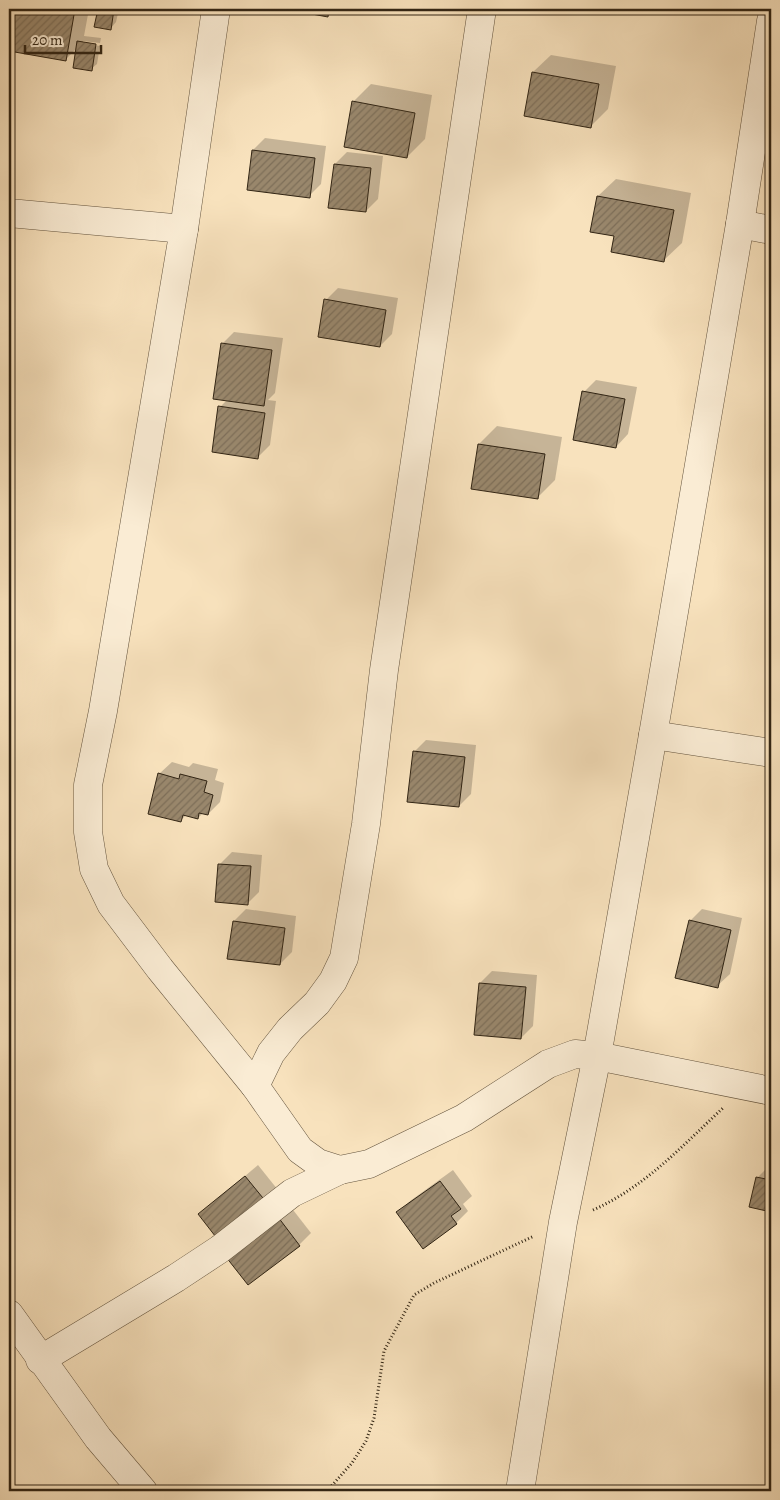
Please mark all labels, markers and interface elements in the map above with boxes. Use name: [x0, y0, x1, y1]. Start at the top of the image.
scale bar: [25, 22, 101, 54]
text: 20 m: [32, 30, 63, 50]

